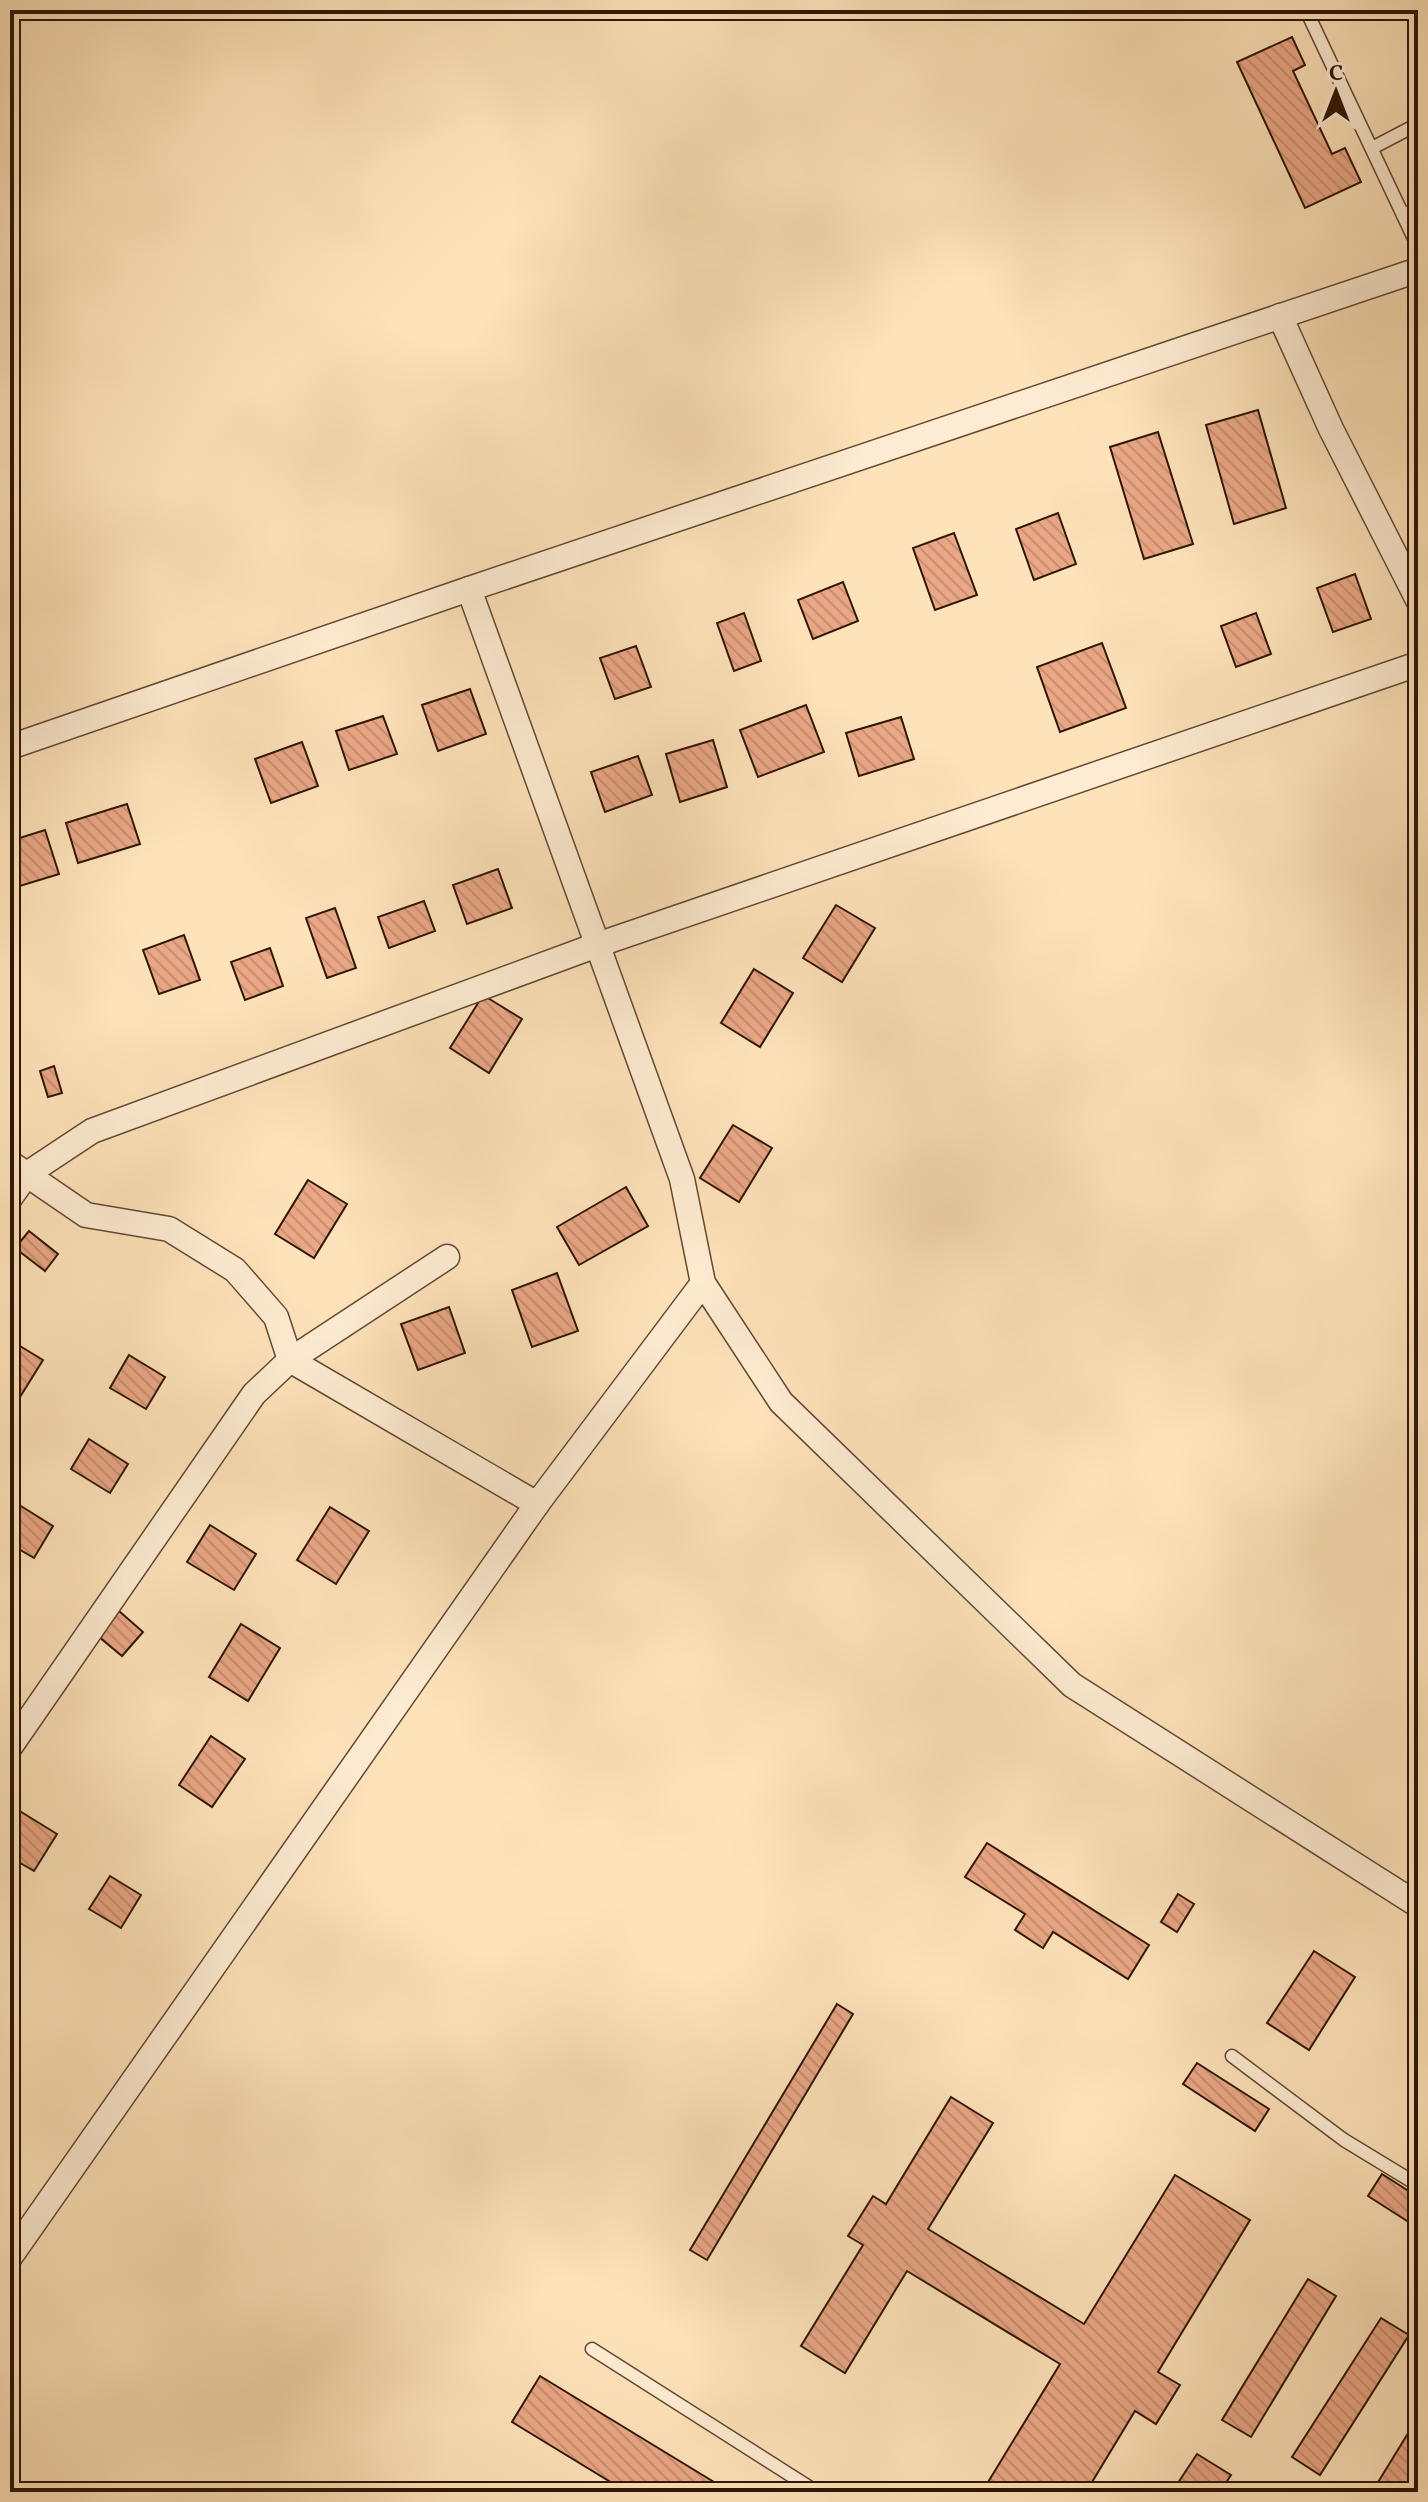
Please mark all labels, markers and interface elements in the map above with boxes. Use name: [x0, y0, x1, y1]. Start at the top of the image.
north arrow: [1296, 52, 1376, 132]
text: С: [1329, 59, 1343, 90]

